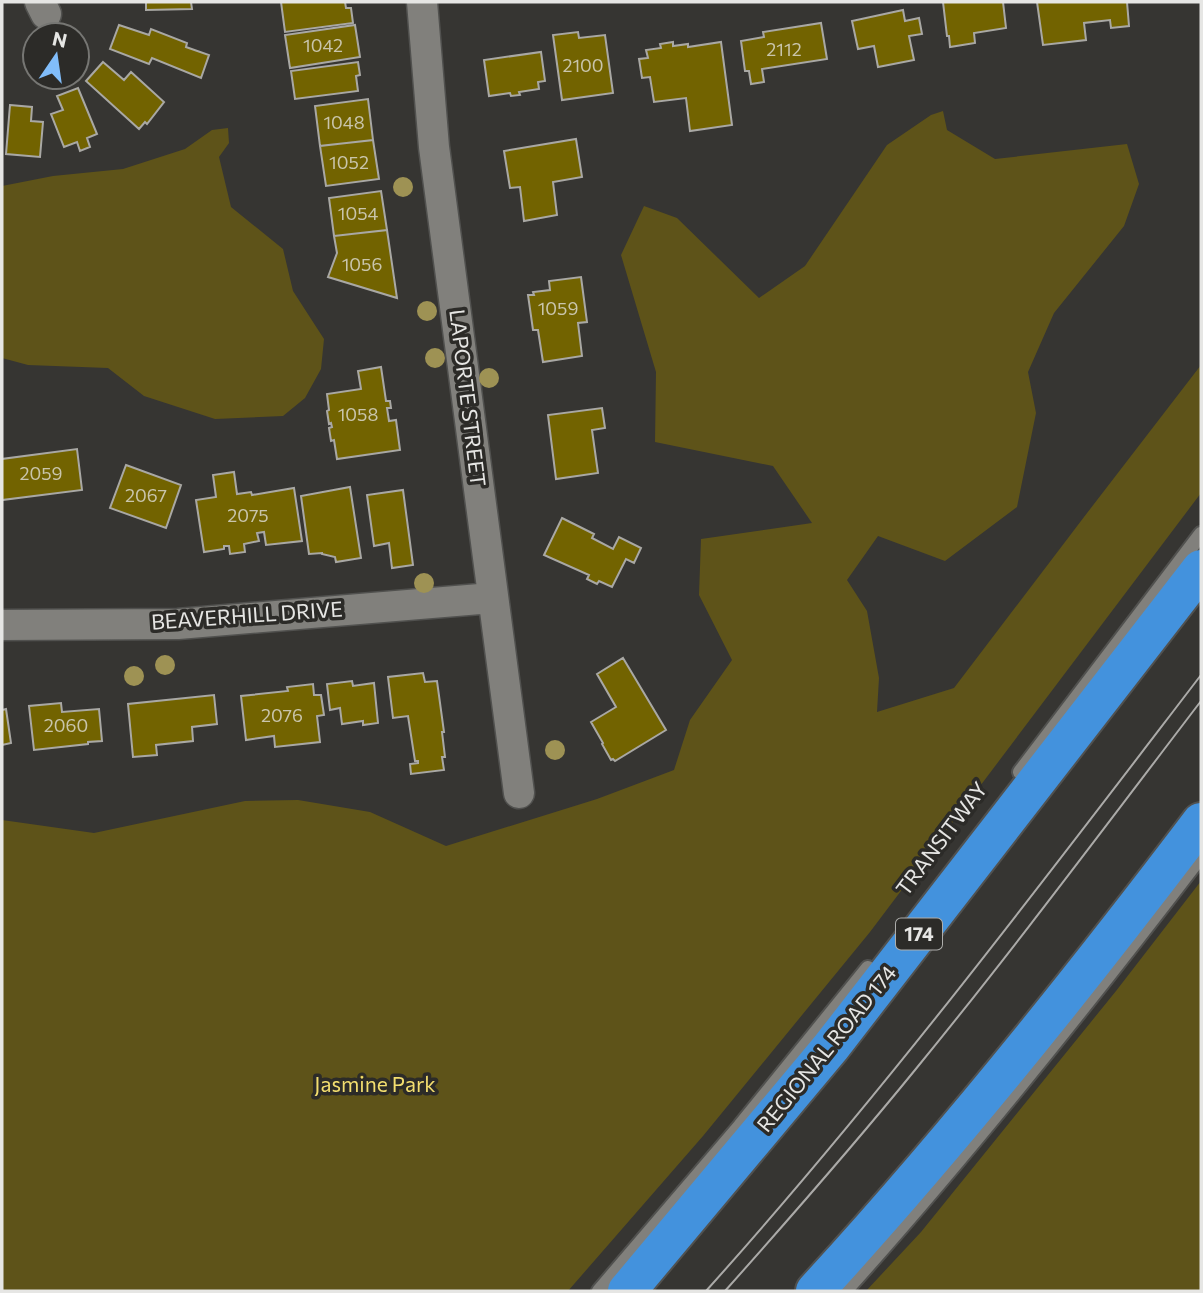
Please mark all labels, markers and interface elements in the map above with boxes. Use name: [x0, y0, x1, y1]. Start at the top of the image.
north arrow: [21, 21, 91, 91]
text: N: [50, 26, 69, 52]
house number: 1042: [303, 34, 343, 56]
house number: 2112: [766, 38, 802, 60]
house number: 2100: [562, 54, 604, 76]
house number: 1048: [323, 111, 365, 133]
house number: 1052: [329, 151, 369, 173]
house number: 1054: [338, 202, 378, 224]
house number: 1056: [342, 253, 382, 275]
house number: 1059: [538, 297, 578, 319]
street label: LAPORTE STREET: [445, 308, 492, 488]
house number: 1058: [338, 403, 378, 425]
house number: 2059: [20, 462, 62, 484]
house number: 2067: [125, 484, 167, 506]
house number: 2075: [227, 504, 269, 526]
street label: BEAVERHILL DRIVE: [150, 595, 343, 634]
house number: 2076: [261, 704, 303, 726]
house number: 2060: [44, 714, 88, 736]
street label: TRANSITWAY: [890, 776, 992, 900]
road number: 174: [896, 918, 942, 950]
street label: REGIONAL ROAD 174: [751, 959, 901, 1136]
park label: Jasmine Park: [314, 1071, 436, 1096]

